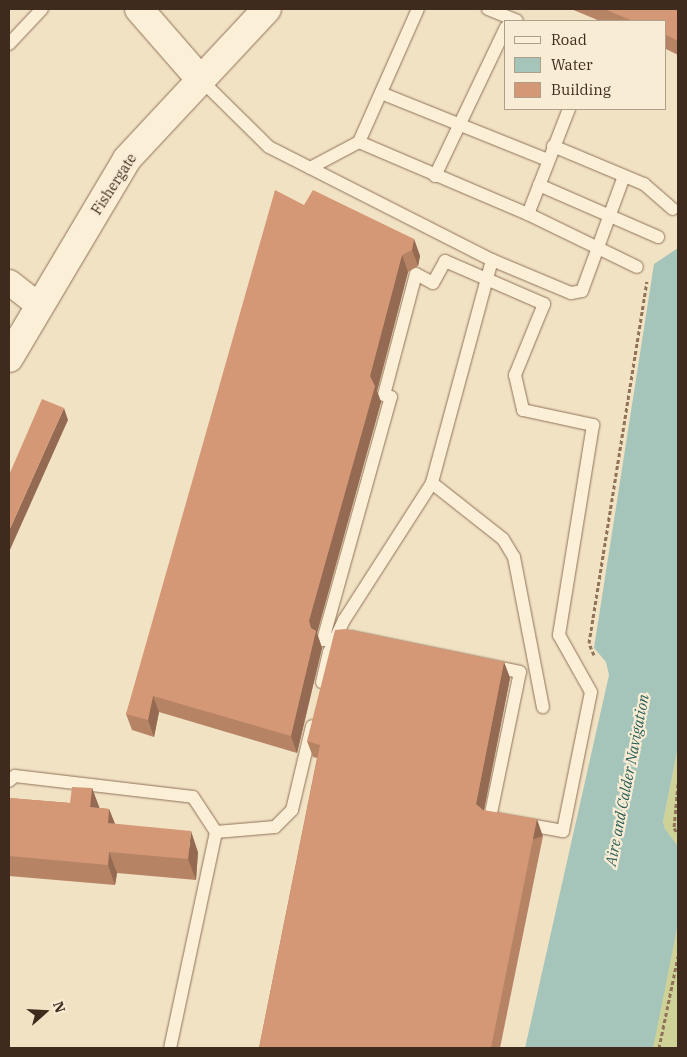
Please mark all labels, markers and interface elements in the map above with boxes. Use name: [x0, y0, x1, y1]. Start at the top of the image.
legend: [504, 20, 667, 110]
text: Road: [551, 30, 587, 49]
text: Water: [551, 55, 593, 74]
text: Building: [551, 80, 611, 99]
street label: Fishergate: [88, 150, 140, 218]
water label: Aire and Calder Navigation: [602, 693, 652, 867]
north arrow: [20, 987, 70, 1037]
text: N: [49, 999, 69, 1015]

